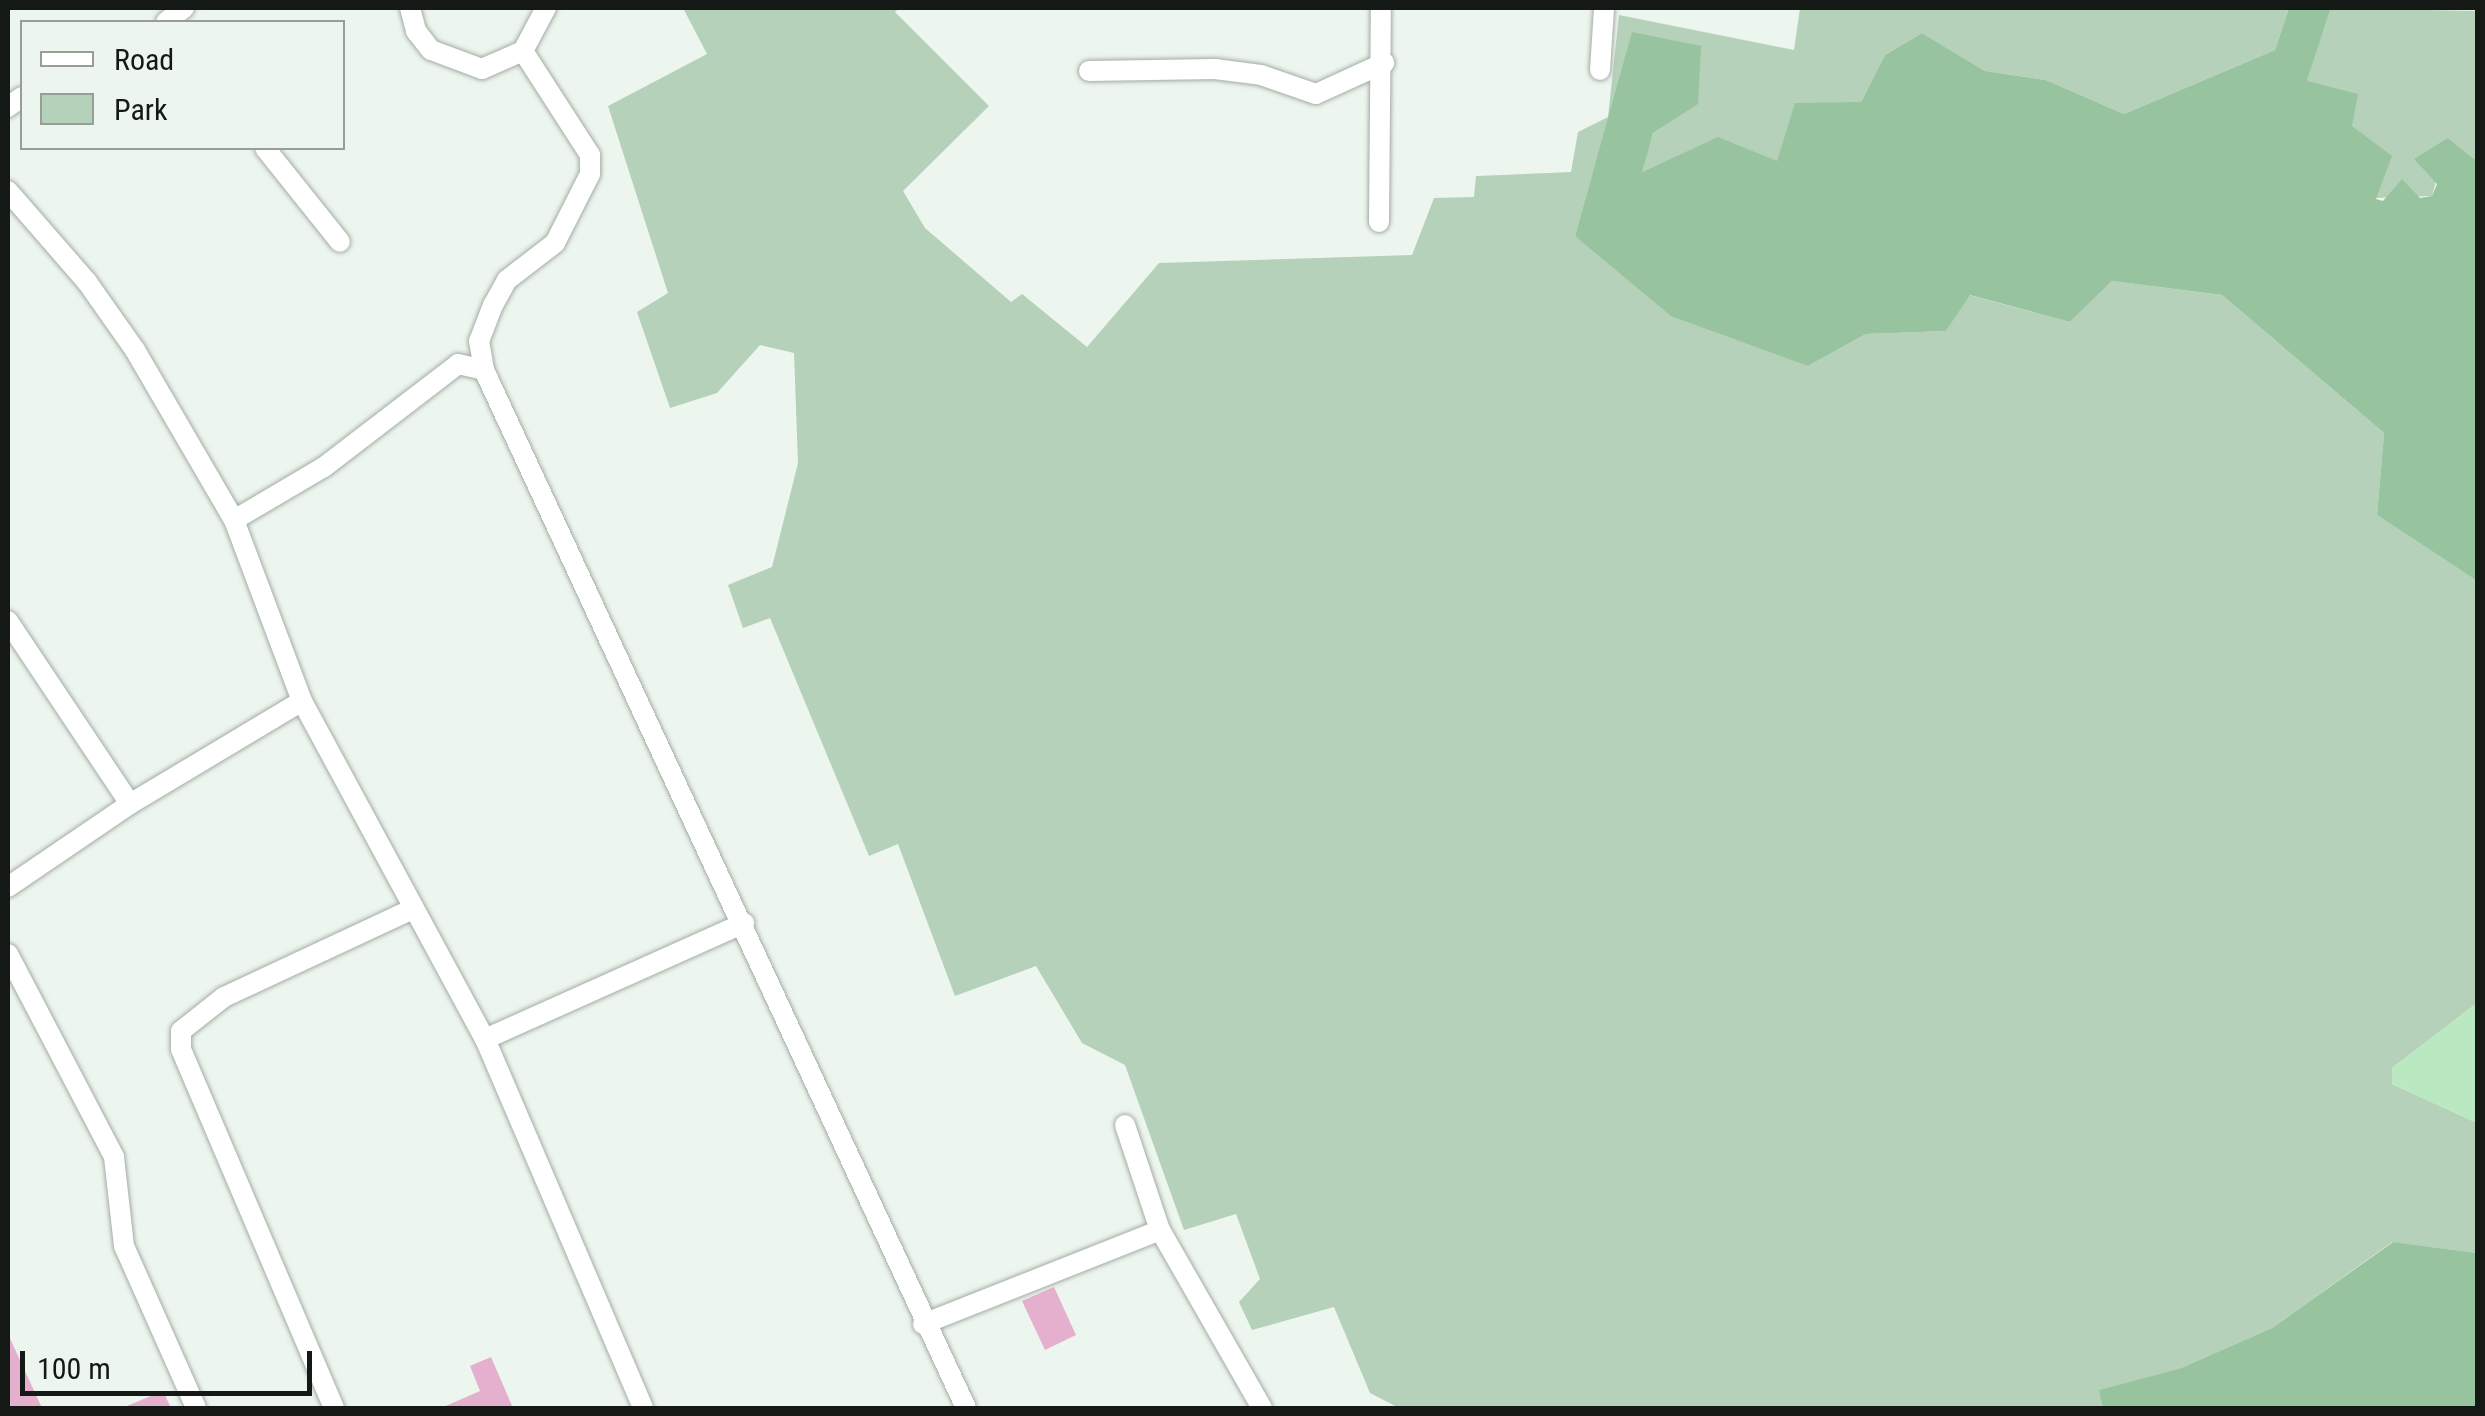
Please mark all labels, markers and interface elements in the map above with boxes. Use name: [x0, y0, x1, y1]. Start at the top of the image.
legend: [20, 20, 345, 150]
text: Road: [114, 42, 174, 77]
text: Park: [114, 92, 168, 127]
scale bar: [25, 1331, 318, 1393]
text: 100 m: [37, 1351, 111, 1386]

